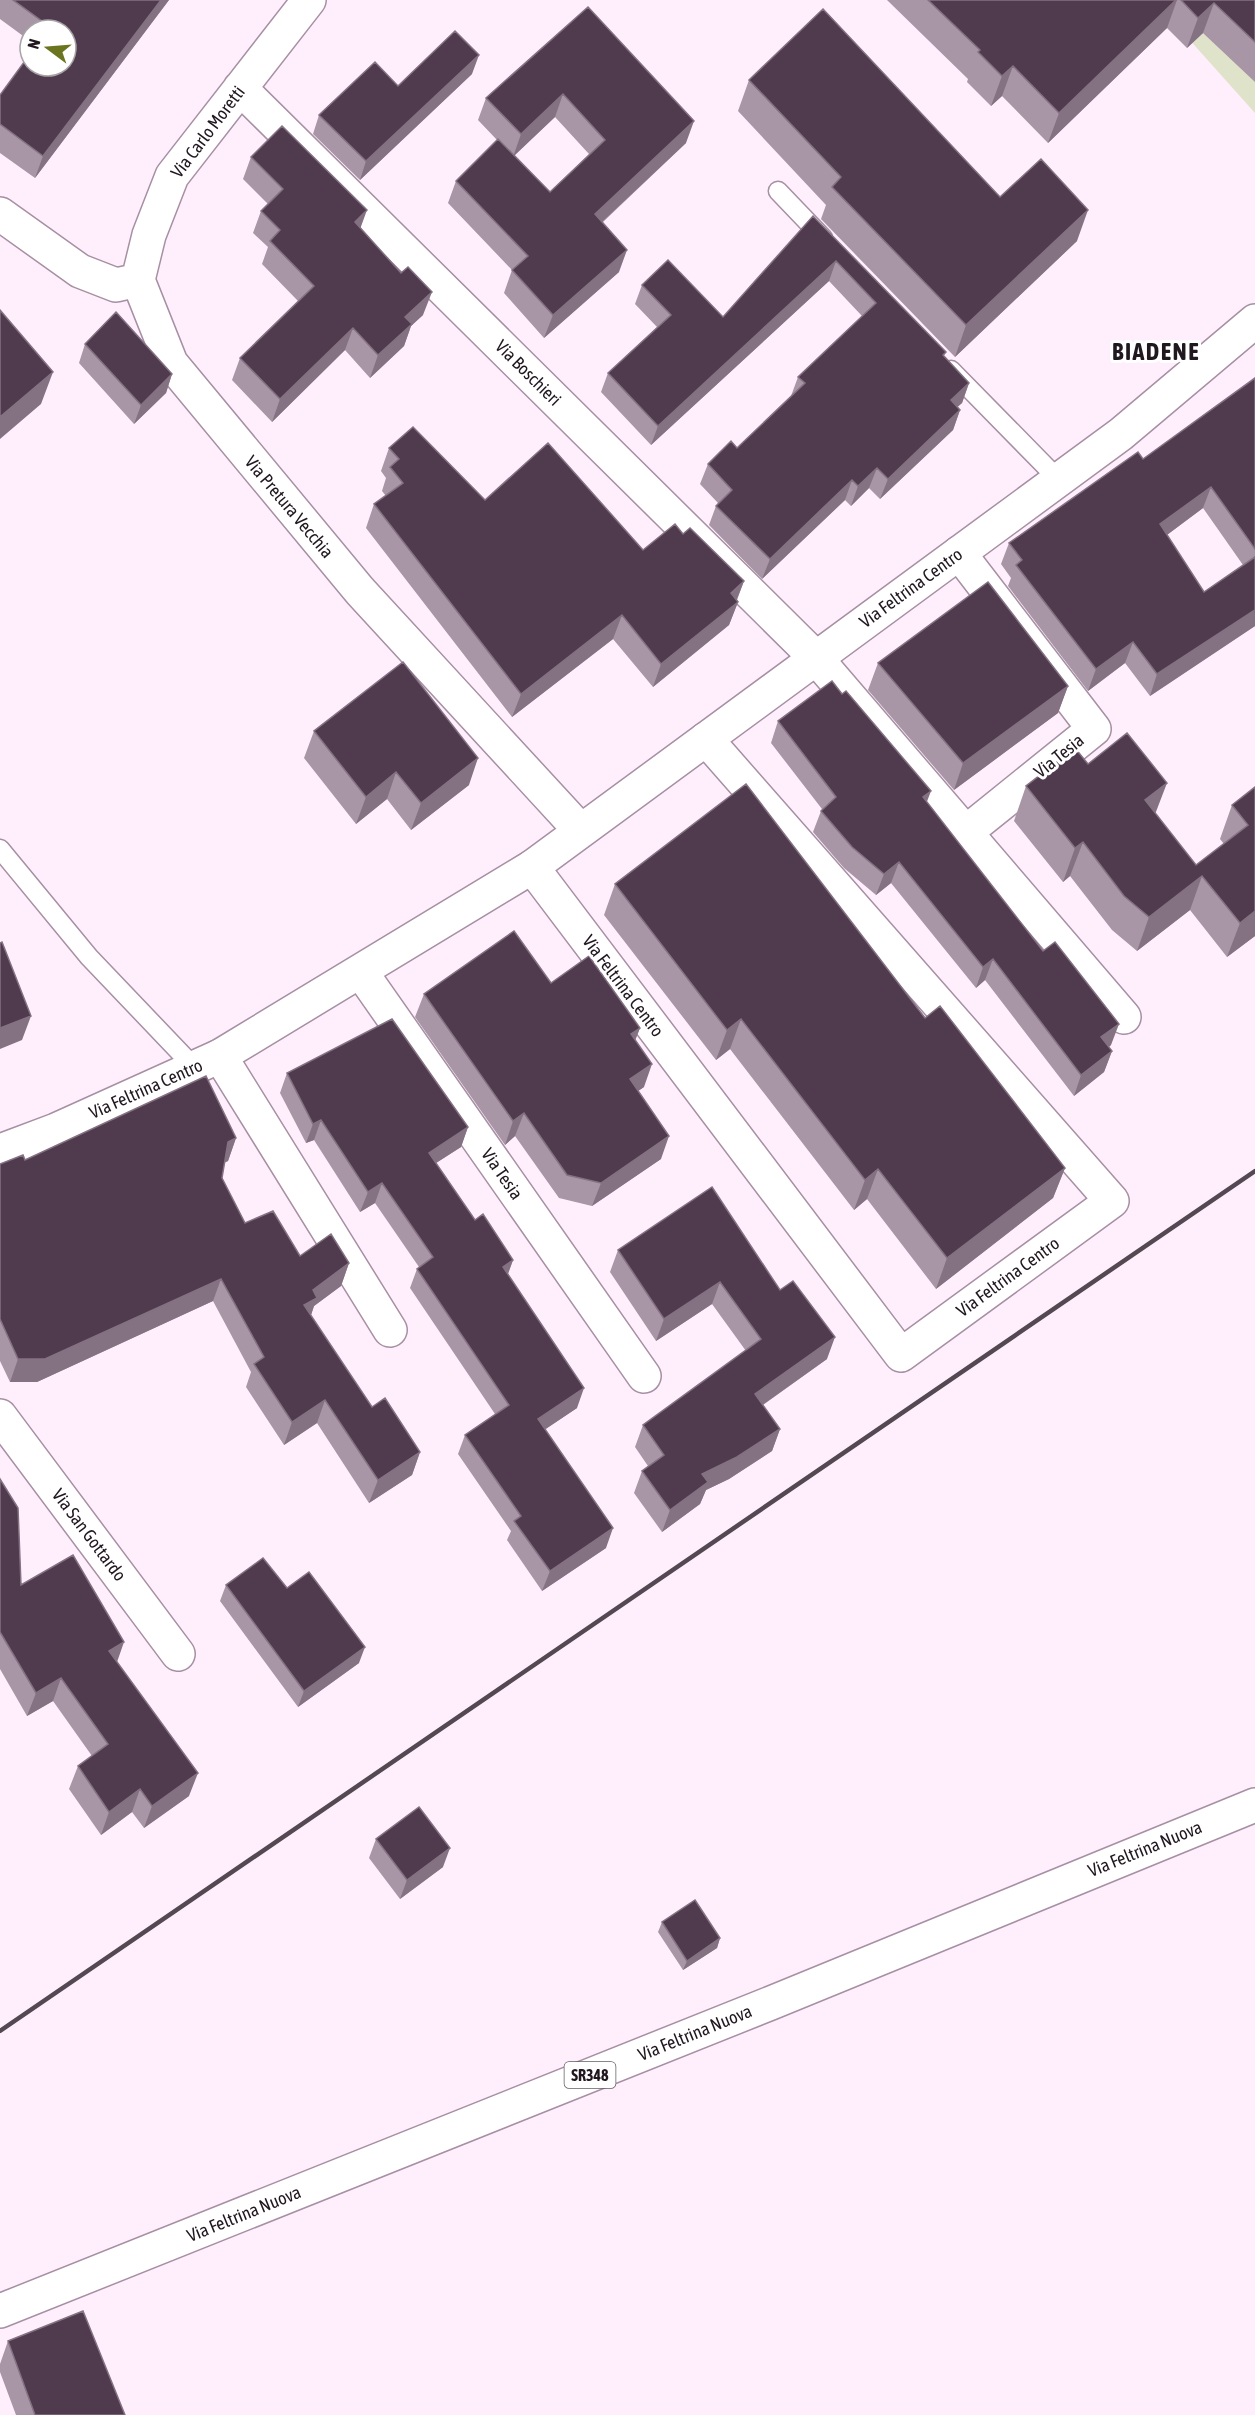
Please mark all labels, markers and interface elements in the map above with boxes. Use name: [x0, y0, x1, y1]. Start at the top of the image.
north arrow: [18, 18, 78, 78]
text: N: [24, 37, 44, 51]
street label: Via Carlo Moretti: [166, 82, 249, 182]
street label: Via Boschieri: [491, 335, 566, 410]
district label: BIADENE: [1112, 338, 1200, 365]
street label: Via Pretura Vecchia: [241, 451, 338, 562]
street label: Via Feltrina Centro: [855, 543, 966, 632]
street label: Via Tesia: [1030, 729, 1088, 782]
street label: Via Feltrina Centro: [578, 931, 668, 1041]
street label: Via Feltrina Centro: [86, 1054, 206, 1123]
street label: Via Tesia: [477, 1144, 528, 1203]
street label: Via Feltrina Centro: [952, 1232, 1063, 1321]
street label: Via San Gottardo: [48, 1484, 131, 1585]
street label: Via Feltrina Nuova: [1085, 1816, 1205, 1881]
street label: Via Feltrina Nuova: [635, 2000, 755, 2065]
road number: SR348: [564, 2062, 616, 2088]
street label: Via Feltrina Nuova: [184, 2181, 304, 2246]

